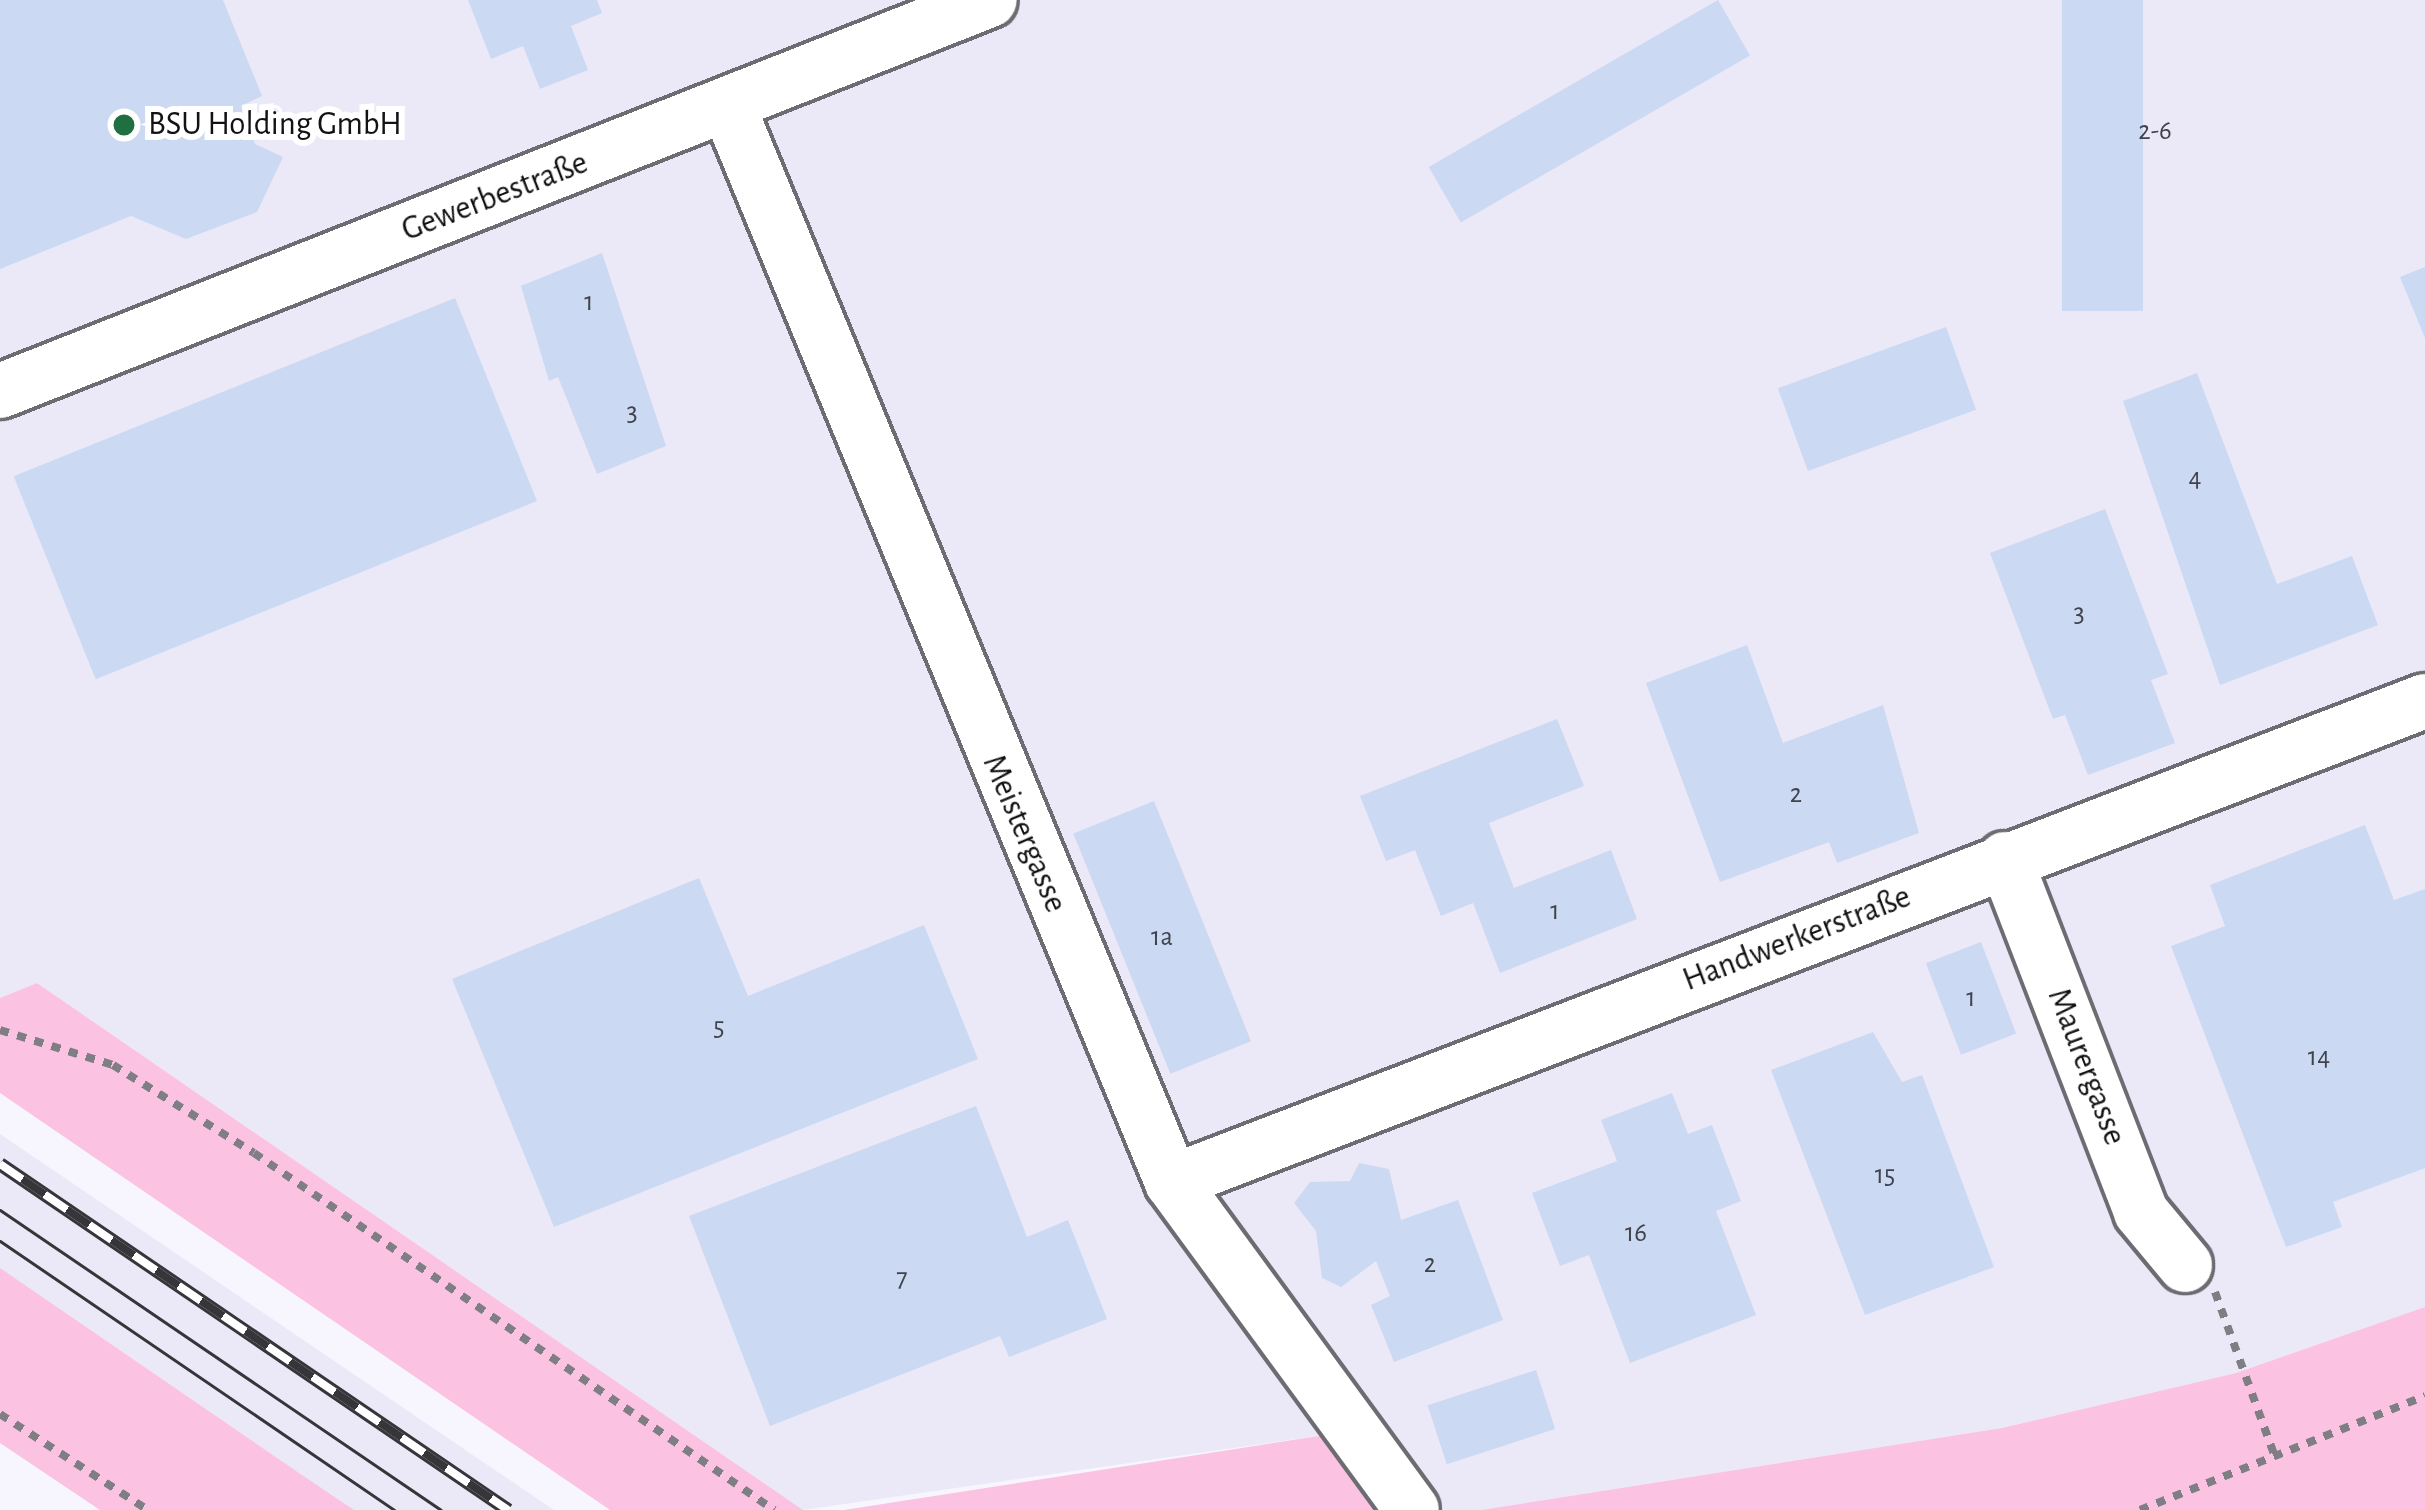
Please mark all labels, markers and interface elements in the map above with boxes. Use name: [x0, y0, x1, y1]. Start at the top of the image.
place label: BSU Holding GmbH: [148, 105, 402, 145]
marker: BSU Holding GmbH: [111, 112, 137, 138]
house number: 2-6: [2138, 115, 2172, 147]
street label: Gewerbestraße: [396, 143, 594, 251]
house number: 1: [584, 286, 594, 318]
house number: 3: [626, 396, 638, 428]
house number: 4: [2189, 462, 2201, 494]
house number: 3: [2073, 597, 2085, 629]
street label: Meistergasse: [973, 749, 1075, 919]
house number: 2: [1790, 778, 1802, 810]
street label: Handwerkerstraße: [1678, 877, 1916, 1001]
house number: 1: [1550, 895, 1560, 927]
house number: 1a: [1151, 921, 1173, 953]
house number: 1: [1966, 982, 1976, 1014]
street label: Maurergasse: [2038, 983, 2134, 1151]
house number: 5: [713, 1011, 725, 1043]
house number: 14: [2308, 1041, 2330, 1073]
house number: 15: [1875, 1159, 1895, 1191]
house number: 16: [1625, 1217, 1647, 1249]
house number: 2: [1424, 1248, 1436, 1280]
house number: 7: [896, 1262, 908, 1294]

